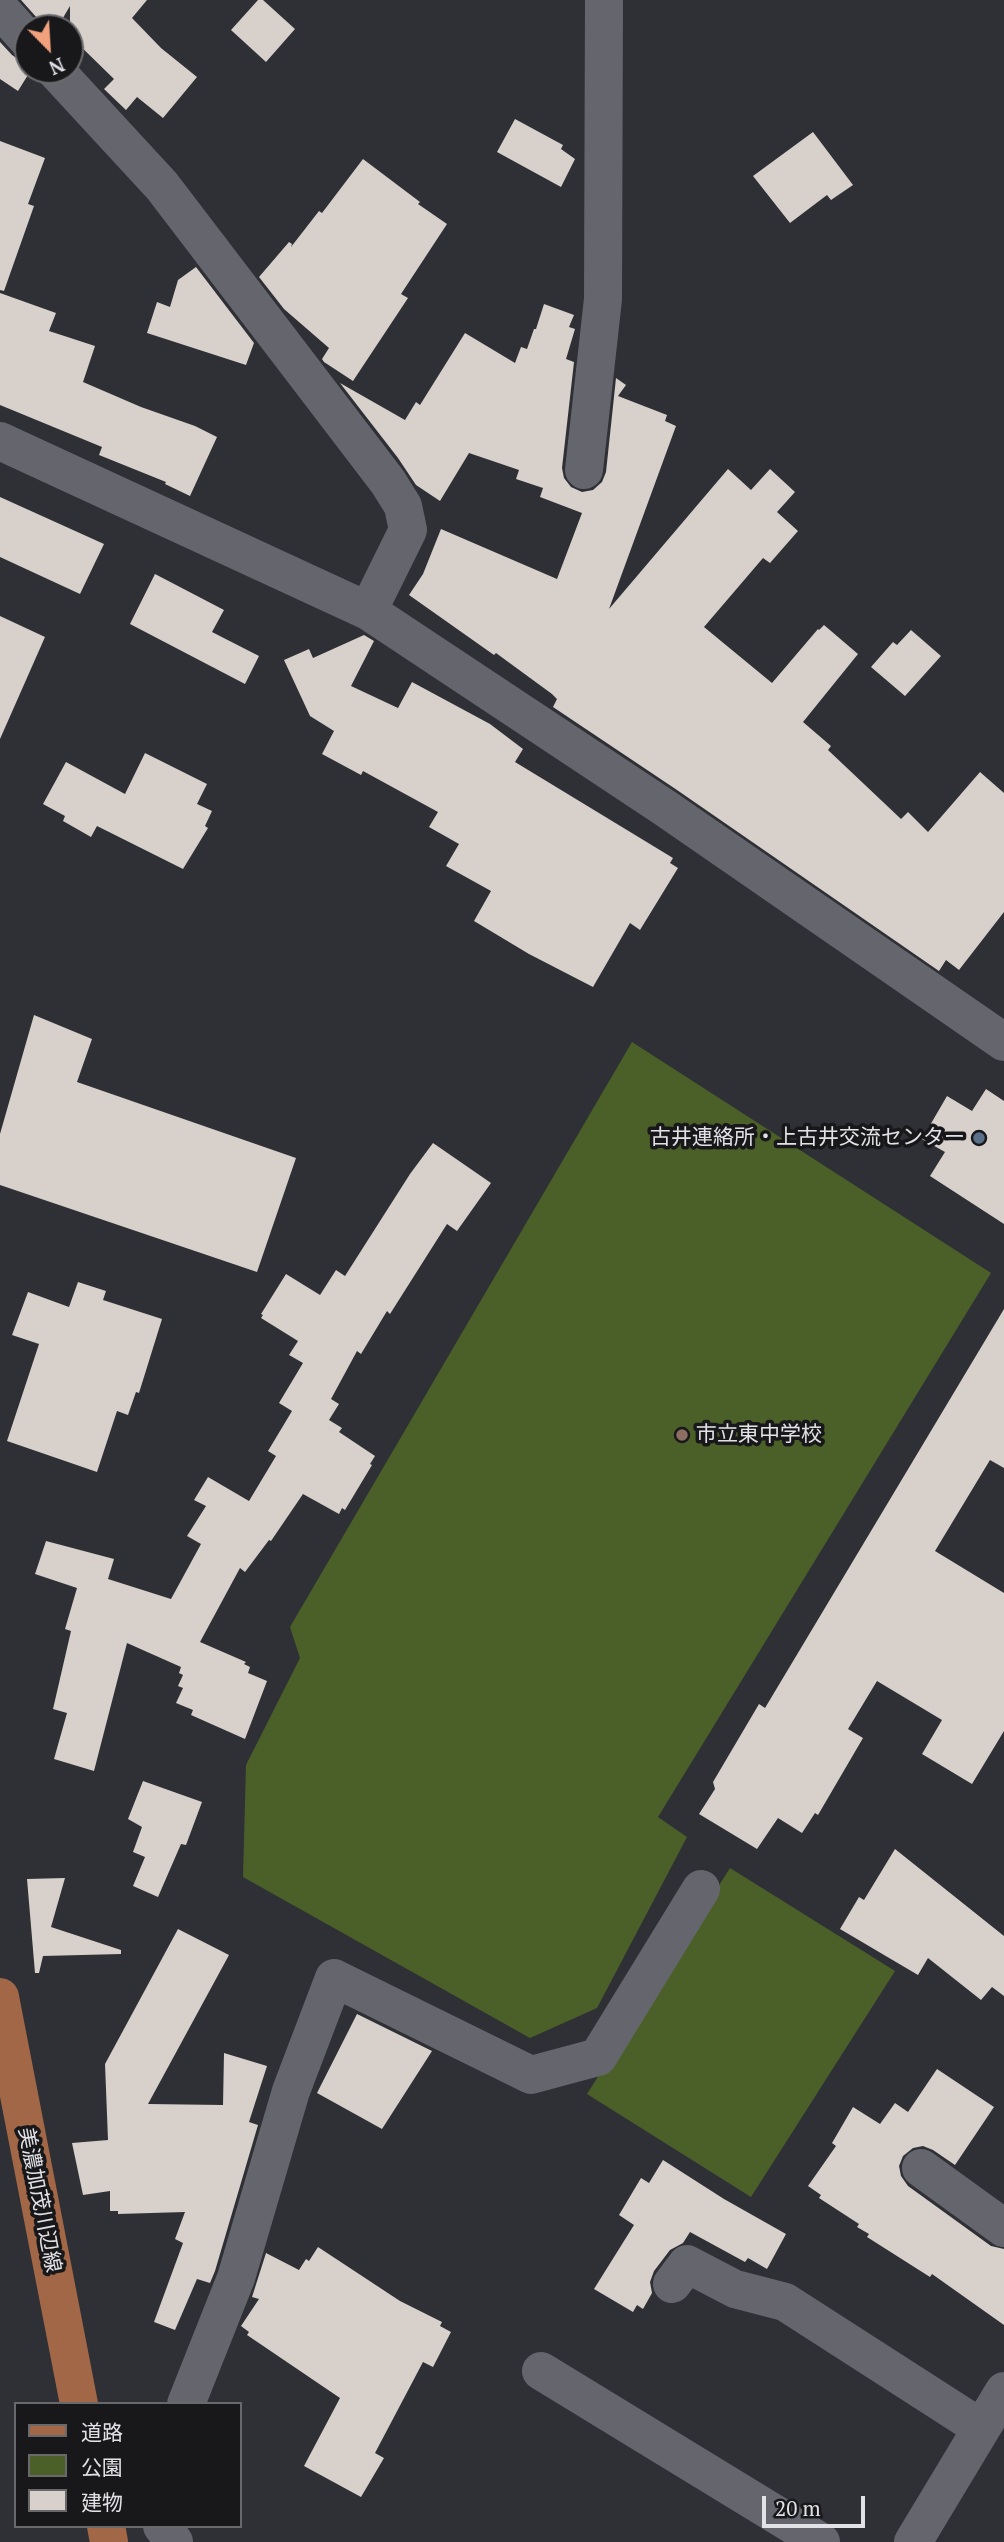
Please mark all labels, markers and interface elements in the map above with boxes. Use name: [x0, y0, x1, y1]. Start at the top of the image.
north arrow: [14, 14, 84, 84]
text: N: [45, 52, 69, 81]
place label: 古井連絡所・上古井交流センター: [650, 1125, 965, 1151]
marker: 古井連絡所・上古井交流センター: [971, 1130, 987, 1146]
place label: 市立東中学校: [696, 1422, 822, 1448]
marker: 市立東中学校: [674, 1427, 690, 1443]
street label: 美濃加茂川辺線: [13, 2125, 65, 2275]
legend: [14, 2402, 242, 2528]
text: 道路: [81, 2418, 123, 2446]
text: 公園: [81, 2453, 123, 2481]
scale bar: [766, 2482, 869, 2526]
text: 建物: [81, 2488, 123, 2516]
text: 20 m: [775, 2494, 821, 2522]

